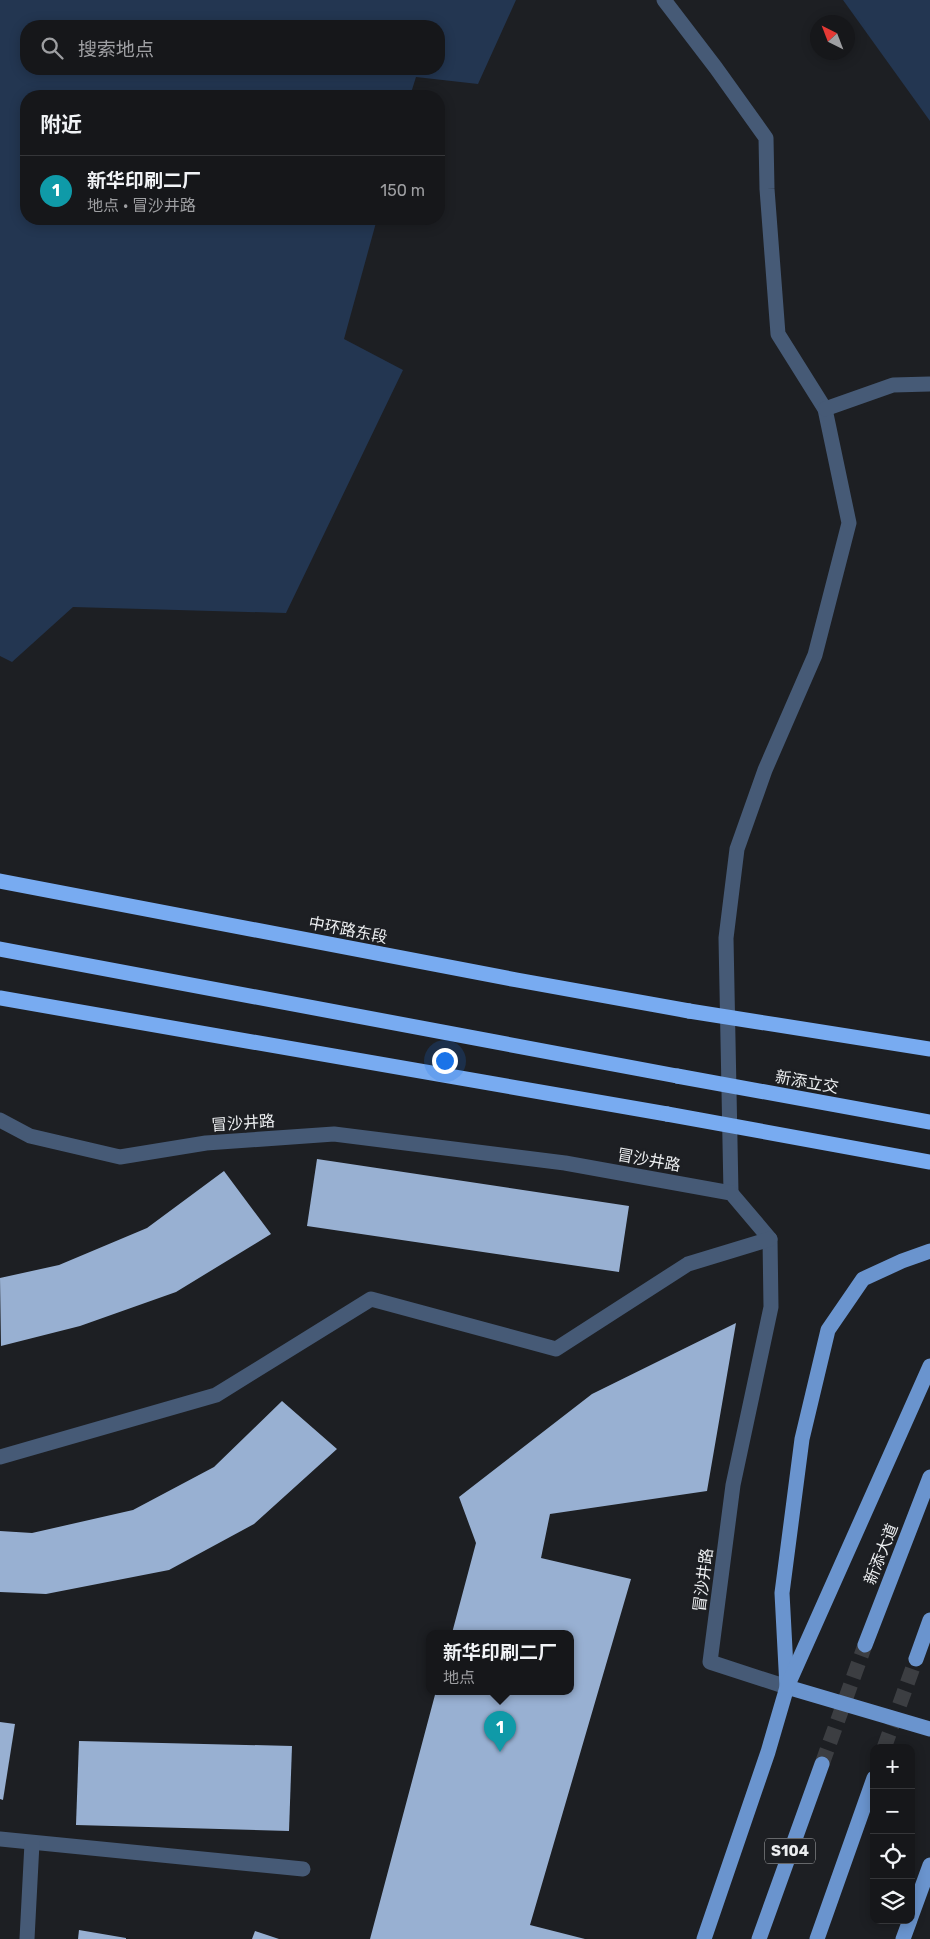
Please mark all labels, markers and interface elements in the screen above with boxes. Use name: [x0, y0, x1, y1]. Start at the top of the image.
north arrow: [810, 15, 855, 60]
search box: [20, 20, 445, 75]
icon: search: [38, 34, 66, 62]
text: 搜索地点: [78, 38, 154, 61]
text: 附近: [40, 112, 82, 137]
text: 新华印刷二厂: [87, 169, 201, 192]
text: 1: [52, 181, 60, 200]
text: 150 m: [380, 181, 425, 200]
text: 地点 · 冒沙井路: [87, 196, 196, 215]
street label: 中环路东段: [307, 913, 389, 947]
your location: [432, 1048, 458, 1074]
street label: 新添立交: [774, 1067, 840, 1097]
street label: 冒沙井路: [210, 1111, 276, 1135]
street label: 冒沙井路: [616, 1145, 682, 1175]
street label: 新添大道: [860, 1521, 902, 1587]
street label: 冒沙井路: [690, 1547, 716, 1613]
popup: [426, 1630, 574, 1695]
text: 新华印刷二厂: [443, 1641, 557, 1664]
text: 地点: [443, 1668, 475, 1687]
pin: 1: [484, 1711, 516, 1752]
map controls: [870, 1744, 915, 1924]
button: +: [870, 1744, 915, 1789]
button: −: [870, 1789, 915, 1834]
button: locate: [870, 1834, 915, 1879]
road number: S104: [765, 1838, 815, 1864]
button: layers: [870, 1879, 915, 1924]

